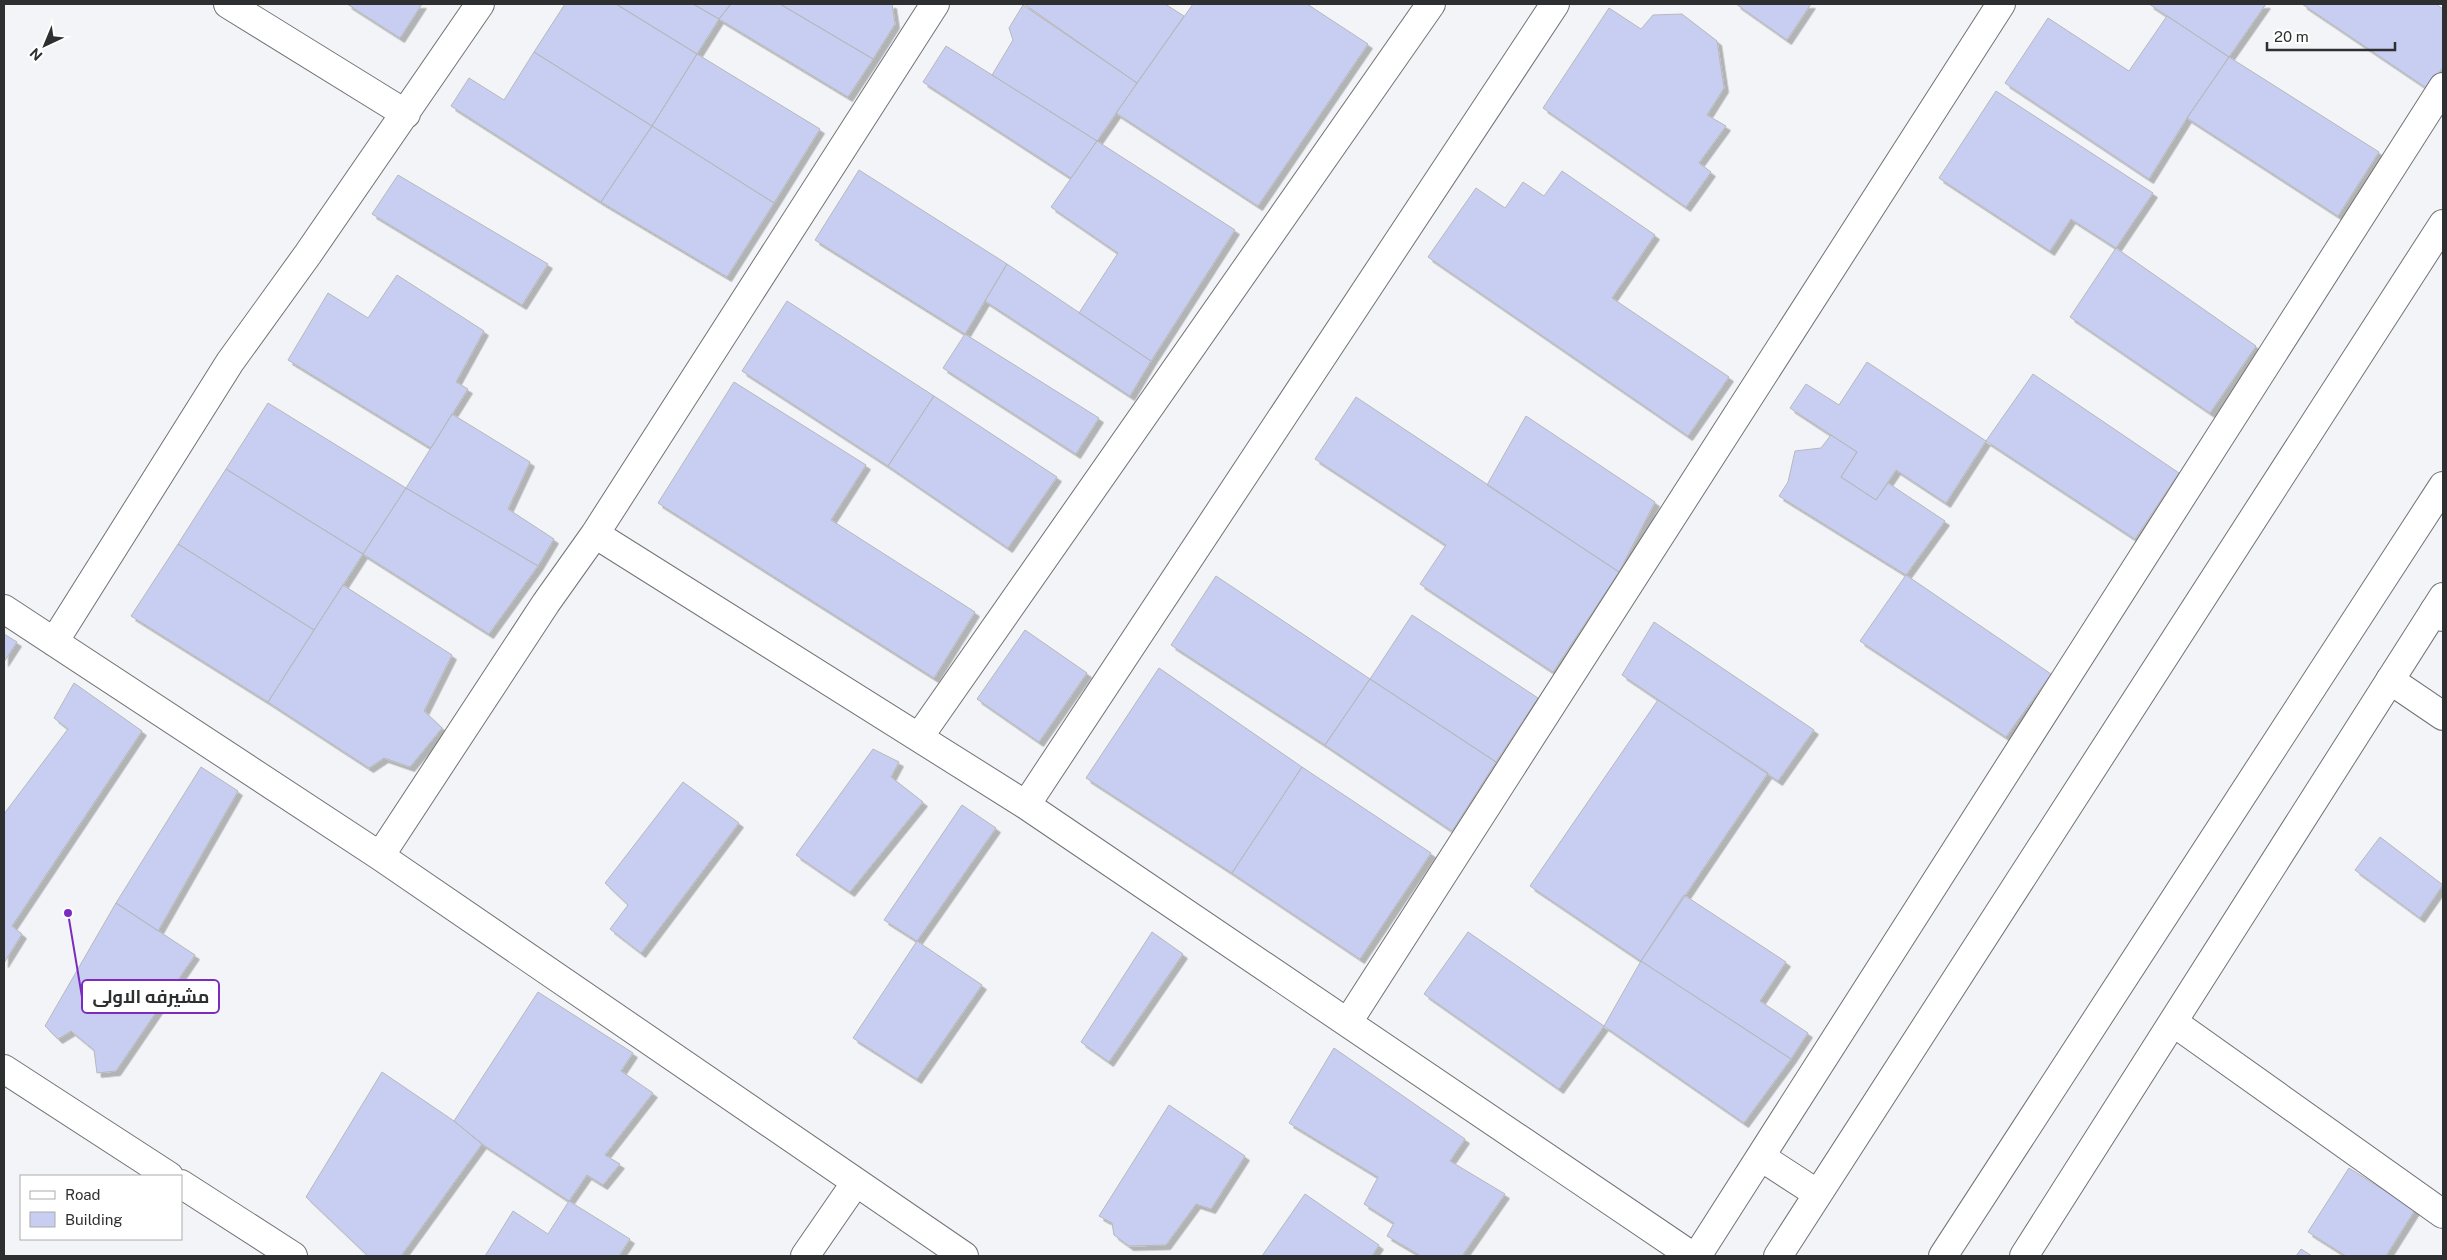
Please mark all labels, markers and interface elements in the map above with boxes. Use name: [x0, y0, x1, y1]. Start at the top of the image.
north arrow: [20, 20, 70, 70]
scale bar: [2267, 20, 2394, 52]
text: 20 m: [2274, 28, 2309, 45]
text: N: [26, 45, 45, 64]
callout: مشيرفه الاولى: [82, 980, 219, 1013]
text: مشيرفه الاولى: [92, 986, 210, 1008]
legend: [20, 1175, 182, 1240]
text: Road: [65, 1186, 101, 1203]
text: Building: [65, 1211, 123, 1228]

